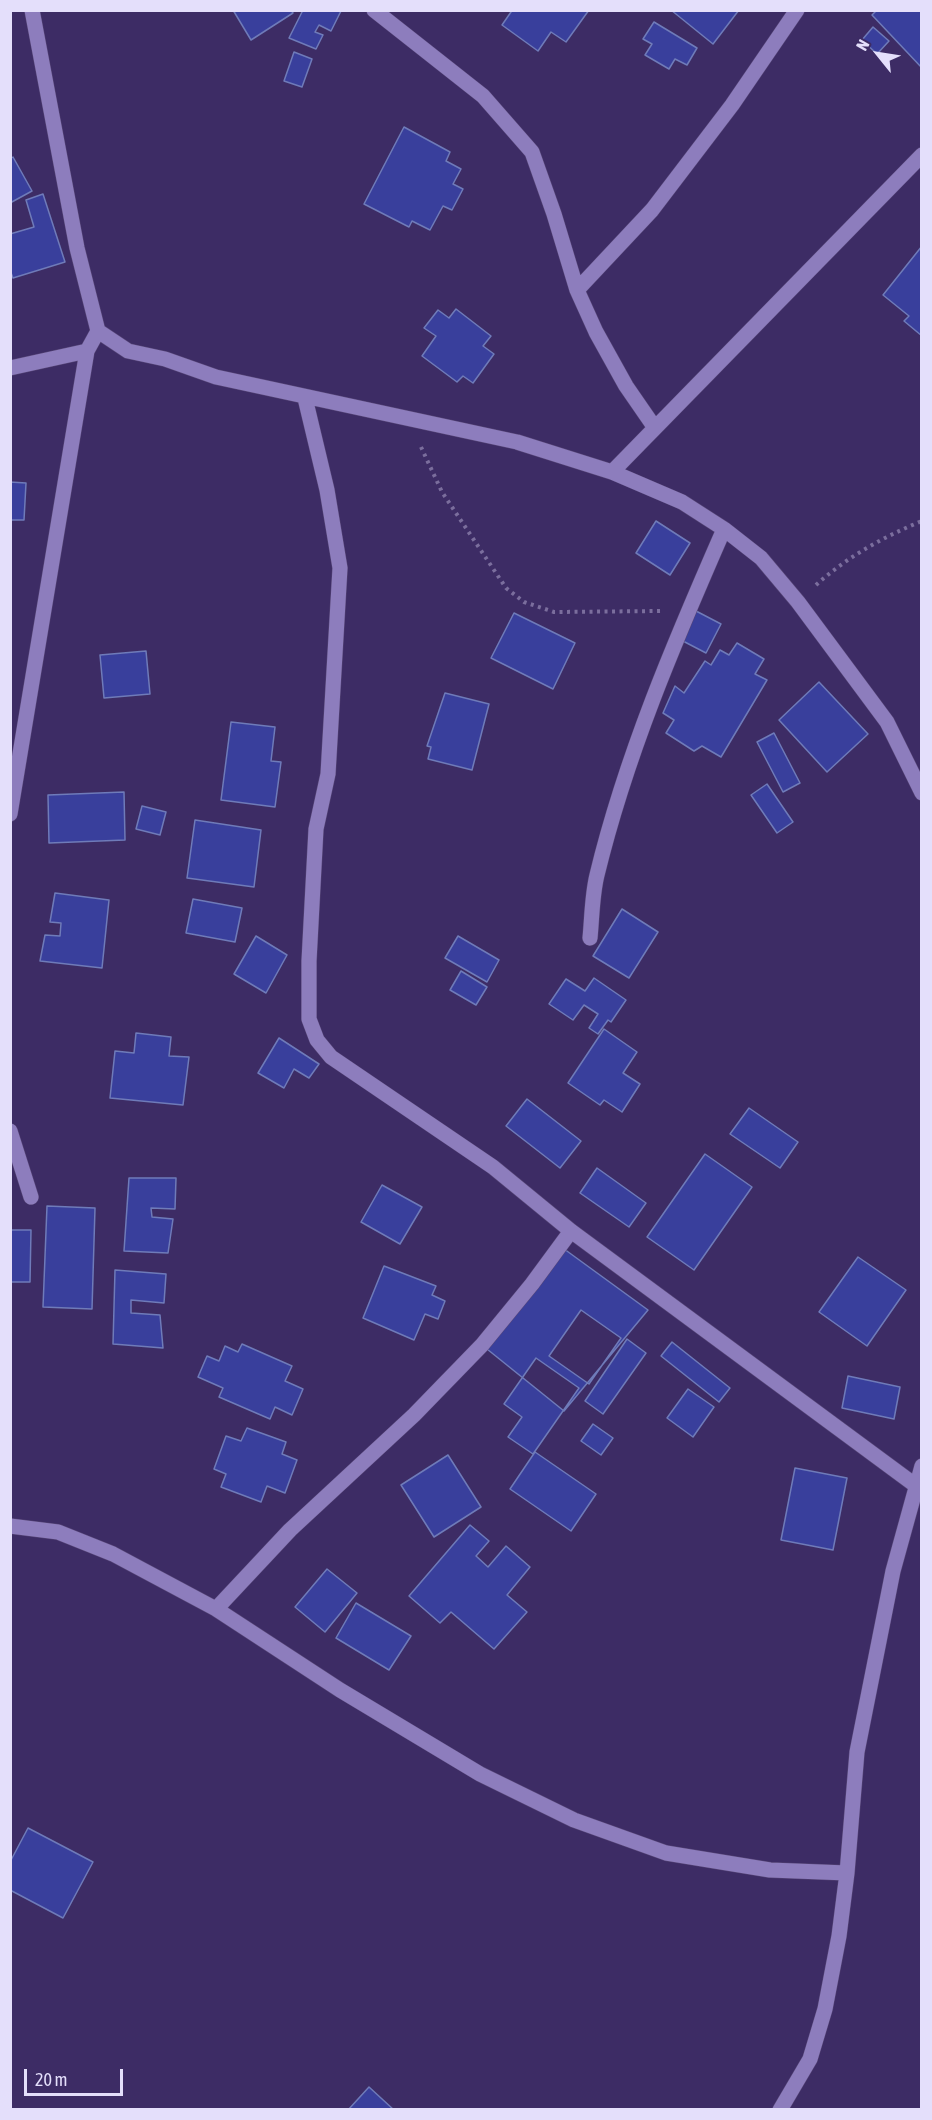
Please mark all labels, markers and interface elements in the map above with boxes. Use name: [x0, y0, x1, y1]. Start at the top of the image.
north arrow: [848, 24, 908, 84]
text: N: [852, 36, 873, 54]
scale bar: [27, 2057, 126, 2095]
text: 20 m: [35, 2069, 67, 2090]

